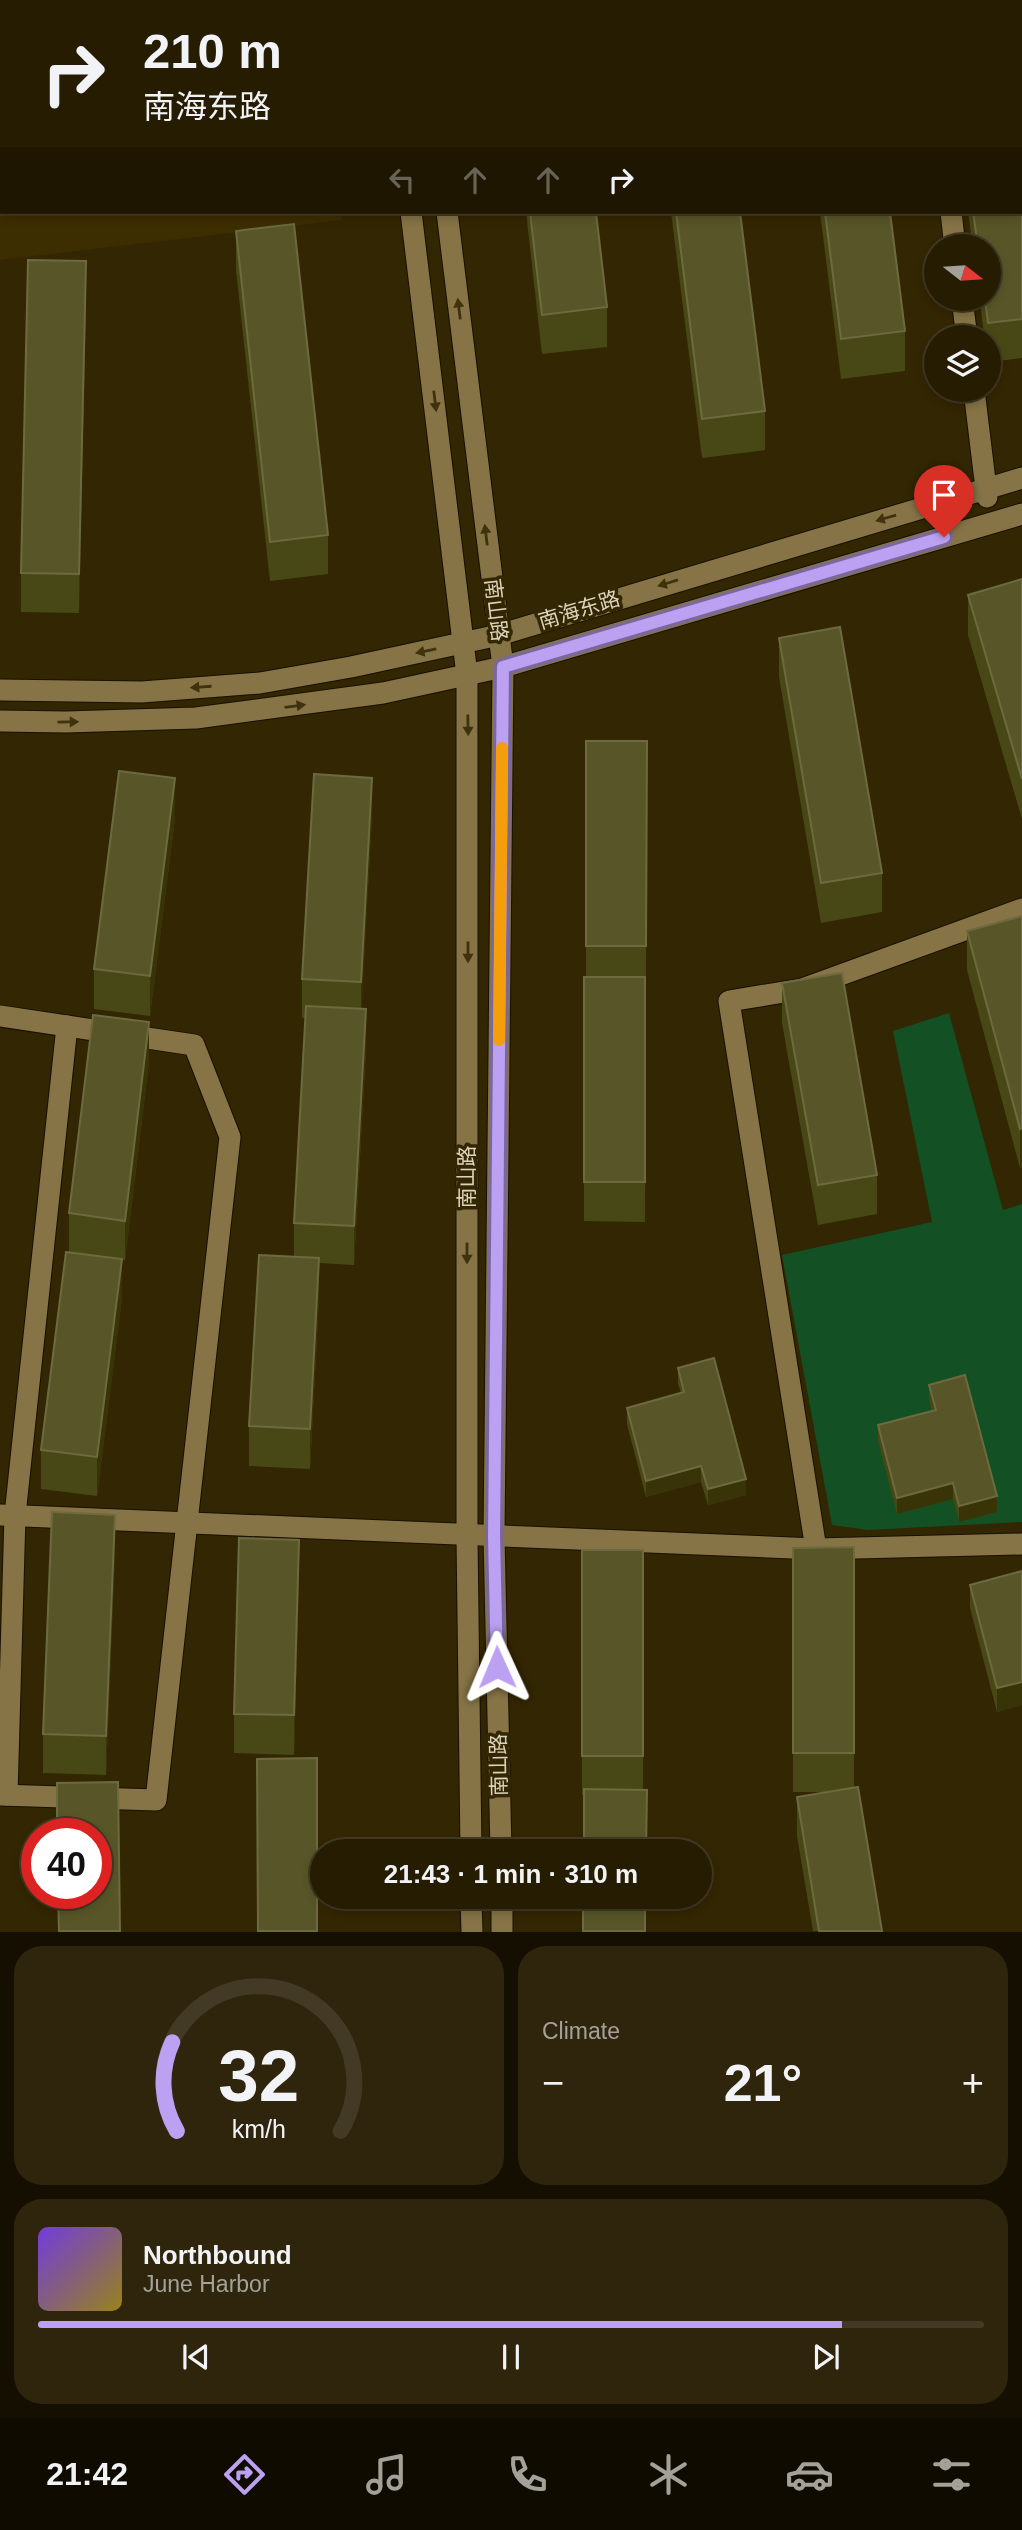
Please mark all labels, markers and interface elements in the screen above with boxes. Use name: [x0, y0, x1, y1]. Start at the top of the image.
text: 210 m: [143, 24, 282, 78]
icon: right: [28, 28, 119, 119]
text: 南海东路: [143, 89, 271, 125]
icon: left: [383, 161, 421, 199]
icon: ahead: [456, 161, 494, 199]
icon: ahead: [529, 161, 567, 199]
icon: right: [602, 161, 640, 199]
north arrow: [924, 234, 1001, 312]
map controls: [924, 234, 1001, 402]
one-way arrow: [453, 298, 464, 320]
button: layers: [924, 325, 1001, 402]
one-way arrow: [429, 390, 440, 412]
pin: [914, 465, 974, 537]
icon: arrive: [925, 476, 963, 514]
one-way arrow: [875, 514, 896, 524]
one-way arrow: [481, 524, 492, 546]
street label: 南山路: [481, 577, 512, 643]
one-way arrow: [657, 578, 678, 589]
street label: 南海东路: [535, 586, 622, 633]
one-way arrow: [414, 646, 436, 657]
one-way arrow: [190, 682, 212, 693]
one-way arrow: [284, 700, 306, 711]
one-way arrow: [462, 714, 474, 736]
one-way arrow: [57, 716, 79, 728]
one-way arrow: [462, 941, 474, 963]
street label: 南山路: [455, 1146, 478, 1209]
one-way arrow: [461, 1242, 473, 1264]
position arrow: [460, 1630, 534, 1704]
street label: 南山路: [486, 1733, 511, 1797]
speed limit sign: 40: [21, 1818, 112, 1909]
text: 21:43 · 1 min · 310 m: [384, 1859, 638, 1889]
text: Climate: [542, 2018, 620, 2044]
text: 32: [219, 2036, 299, 2117]
text: 21°: [724, 2054, 802, 2112]
text: −: [542, 2062, 564, 2104]
text: +: [962, 2062, 984, 2104]
text: km/h: [232, 2115, 286, 2143]
text: Northbound: [143, 2240, 292, 2270]
text: June Harbor: [143, 2271, 270, 2297]
icon: previous: [177, 2338, 215, 2376]
icon: pause: [492, 2338, 530, 2376]
icon: next: [807, 2338, 845, 2376]
icon: directions: [220, 2450, 269, 2499]
icon: music: [362, 2450, 411, 2499]
icon: phone: [503, 2450, 552, 2499]
icon: climate: [644, 2450, 693, 2499]
icon: car: [785, 2450, 834, 2499]
icon: filters: [927, 2450, 976, 2499]
text: 21:42: [46, 2456, 128, 2492]

